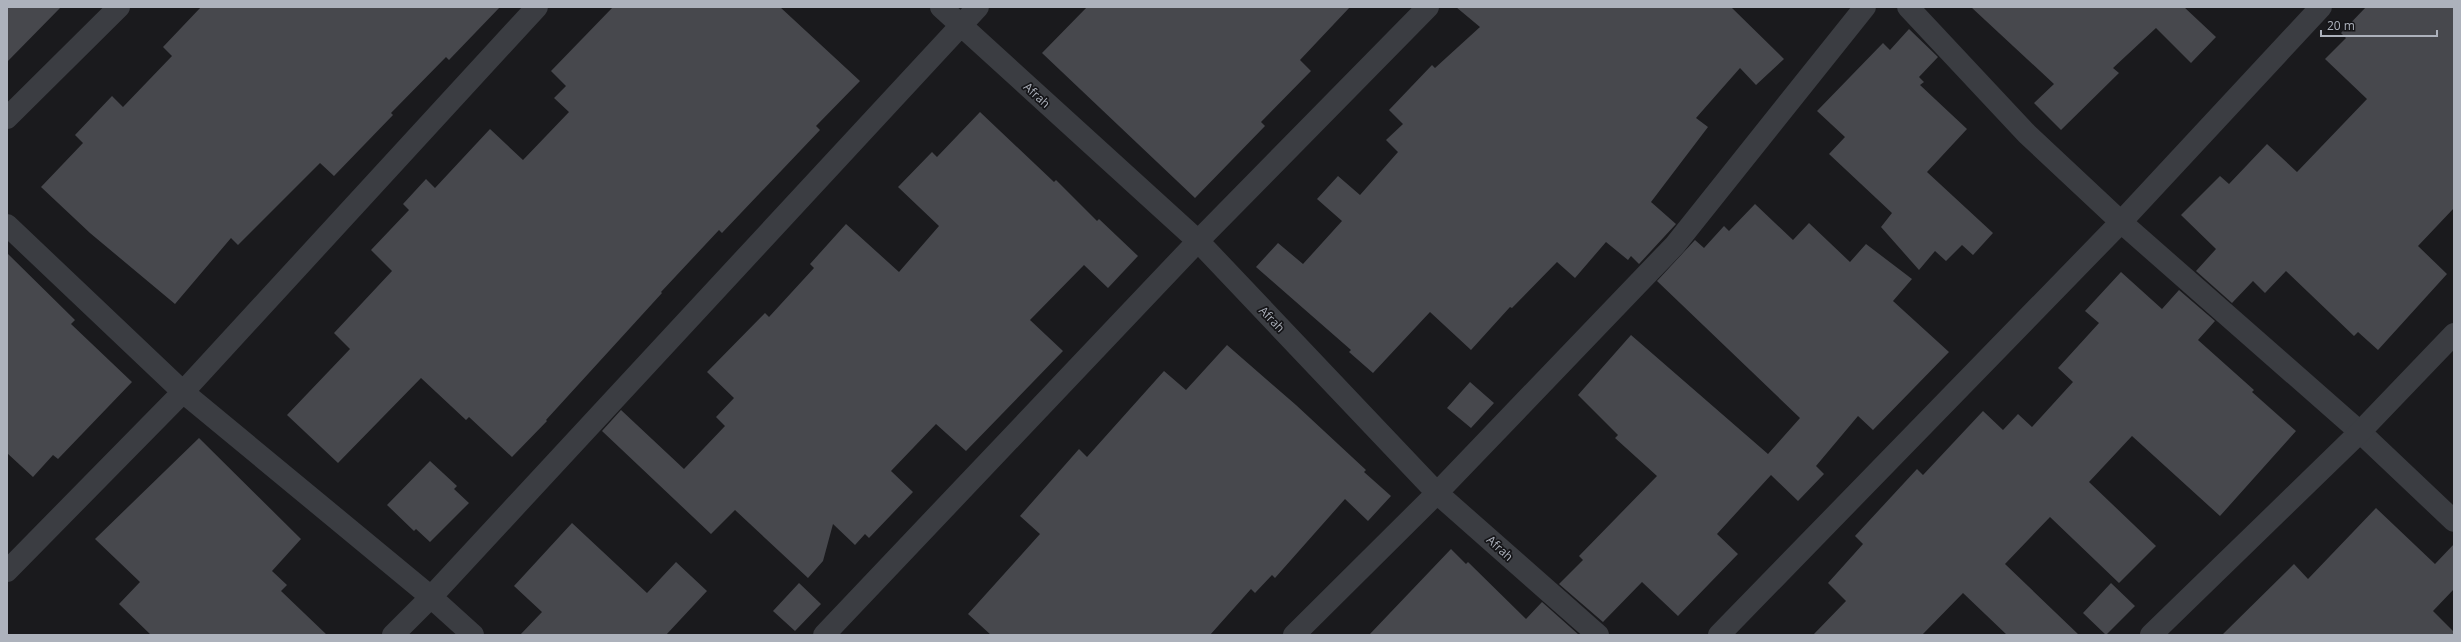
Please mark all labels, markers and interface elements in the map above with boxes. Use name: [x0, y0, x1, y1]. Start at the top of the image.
scale bar: [2321, 12, 2437, 38]
text: 20 m: [2327, 17, 2355, 34]
street label: Afrah: [1020, 78, 1054, 112]
street label: Afrah: [1255, 302, 1289, 336]
street label: Afrah: [1483, 531, 1517, 565]

